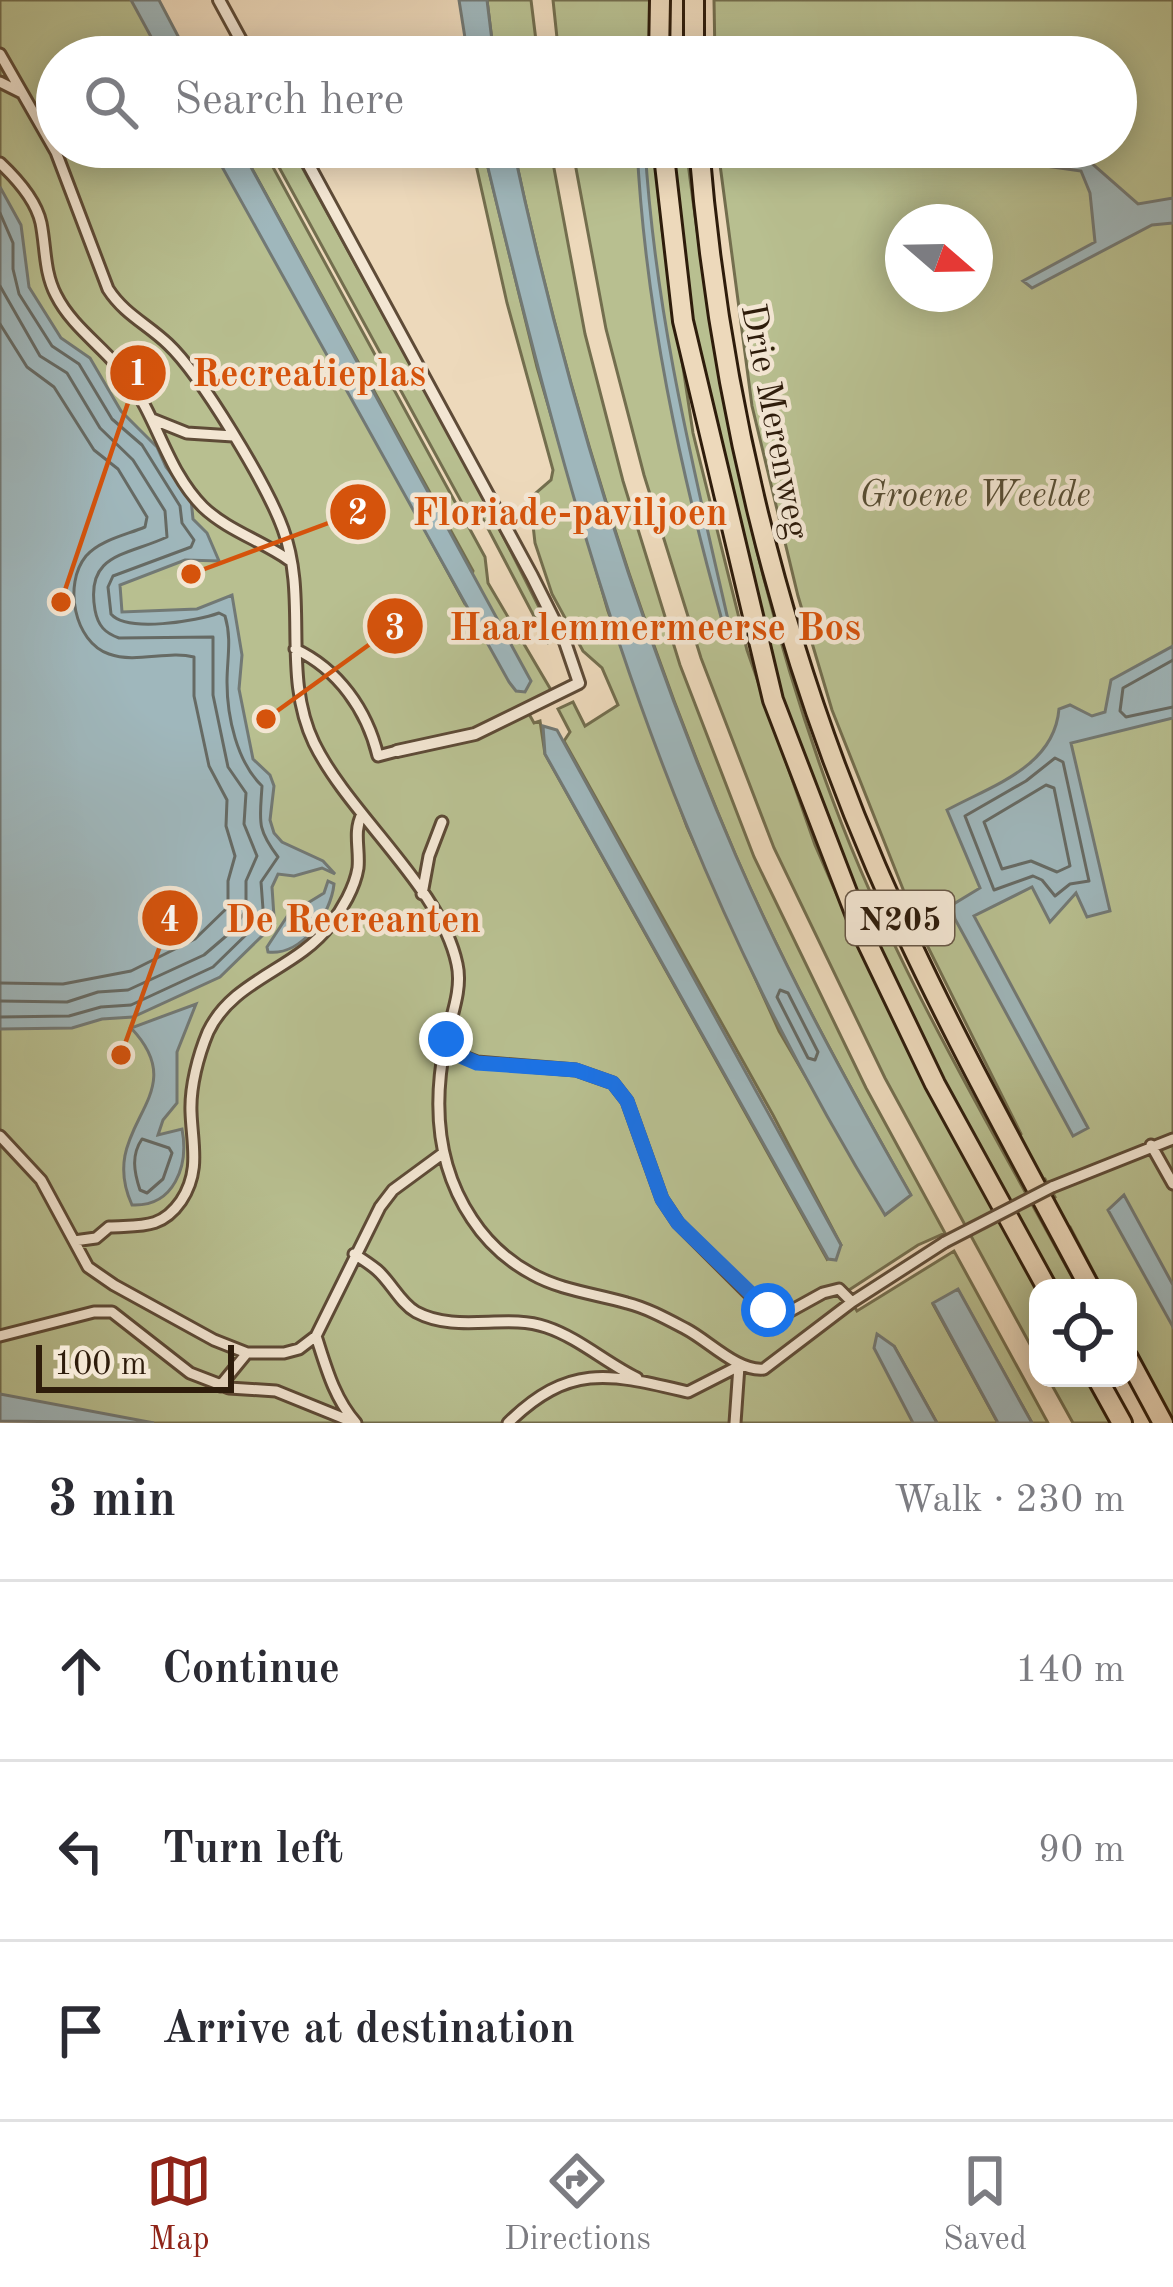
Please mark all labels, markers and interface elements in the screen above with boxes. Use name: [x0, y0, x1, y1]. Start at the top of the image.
search box: [36, 36, 1137, 168]
icon: search: [78, 69, 144, 135]
text: Search here: [174, 79, 404, 124]
north arrow: [885, 204, 993, 312]
street label: Drie Merenweg: [733, 301, 814, 543]
callout: Recreatieplas: [108, 335, 450, 410]
text: Recreatieplas: [192, 356, 426, 395]
text: 1: [128, 358, 148, 394]
callout: Floriade-paviljoen: [328, 474, 752, 549]
park label: Groene Weelde: [859, 478, 1091, 515]
text: Floriade-paviljoen: [412, 495, 728, 534]
text: 2: [348, 497, 368, 533]
callout: Haarlemmermeerse Bos: [365, 589, 885, 664]
text: Haarlemmermeerse Bos: [449, 610, 861, 649]
text: 3: [385, 612, 405, 648]
callout: De Recreanten: [140, 880, 505, 955]
road number: N205: [846, 891, 954, 945]
text: De Recreanten: [225, 902, 481, 941]
text: 4: [160, 904, 180, 940]
route end: [419, 1012, 473, 1066]
map controls: [1029, 1279, 1137, 1387]
button: locate: [1029, 1279, 1137, 1387]
route start: [741, 1283, 795, 1337]
scale bar: [36, 1339, 234, 1392]
text: 100 m: [54, 1349, 147, 1382]
text: 3 min: [48, 1476, 176, 1527]
text: Walk · 230 m: [894, 1481, 1125, 1520]
icon: ahead: [48, 1638, 114, 1704]
text: Continue: [162, 1648, 340, 1693]
text: 140 m: [1015, 1651, 1125, 1690]
icon: left: [48, 1818, 114, 1884]
text: Turn left: [162, 1828, 343, 1873]
text: 90 m: [1038, 1831, 1125, 1870]
icon: arrive: [48, 1998, 114, 2064]
text: Arrive at destination: [162, 2008, 575, 2053]
tab: Map: [146, 2148, 212, 2261]
tab: Directions: [504, 2148, 651, 2261]
tab: Saved: [943, 2148, 1027, 2261]

